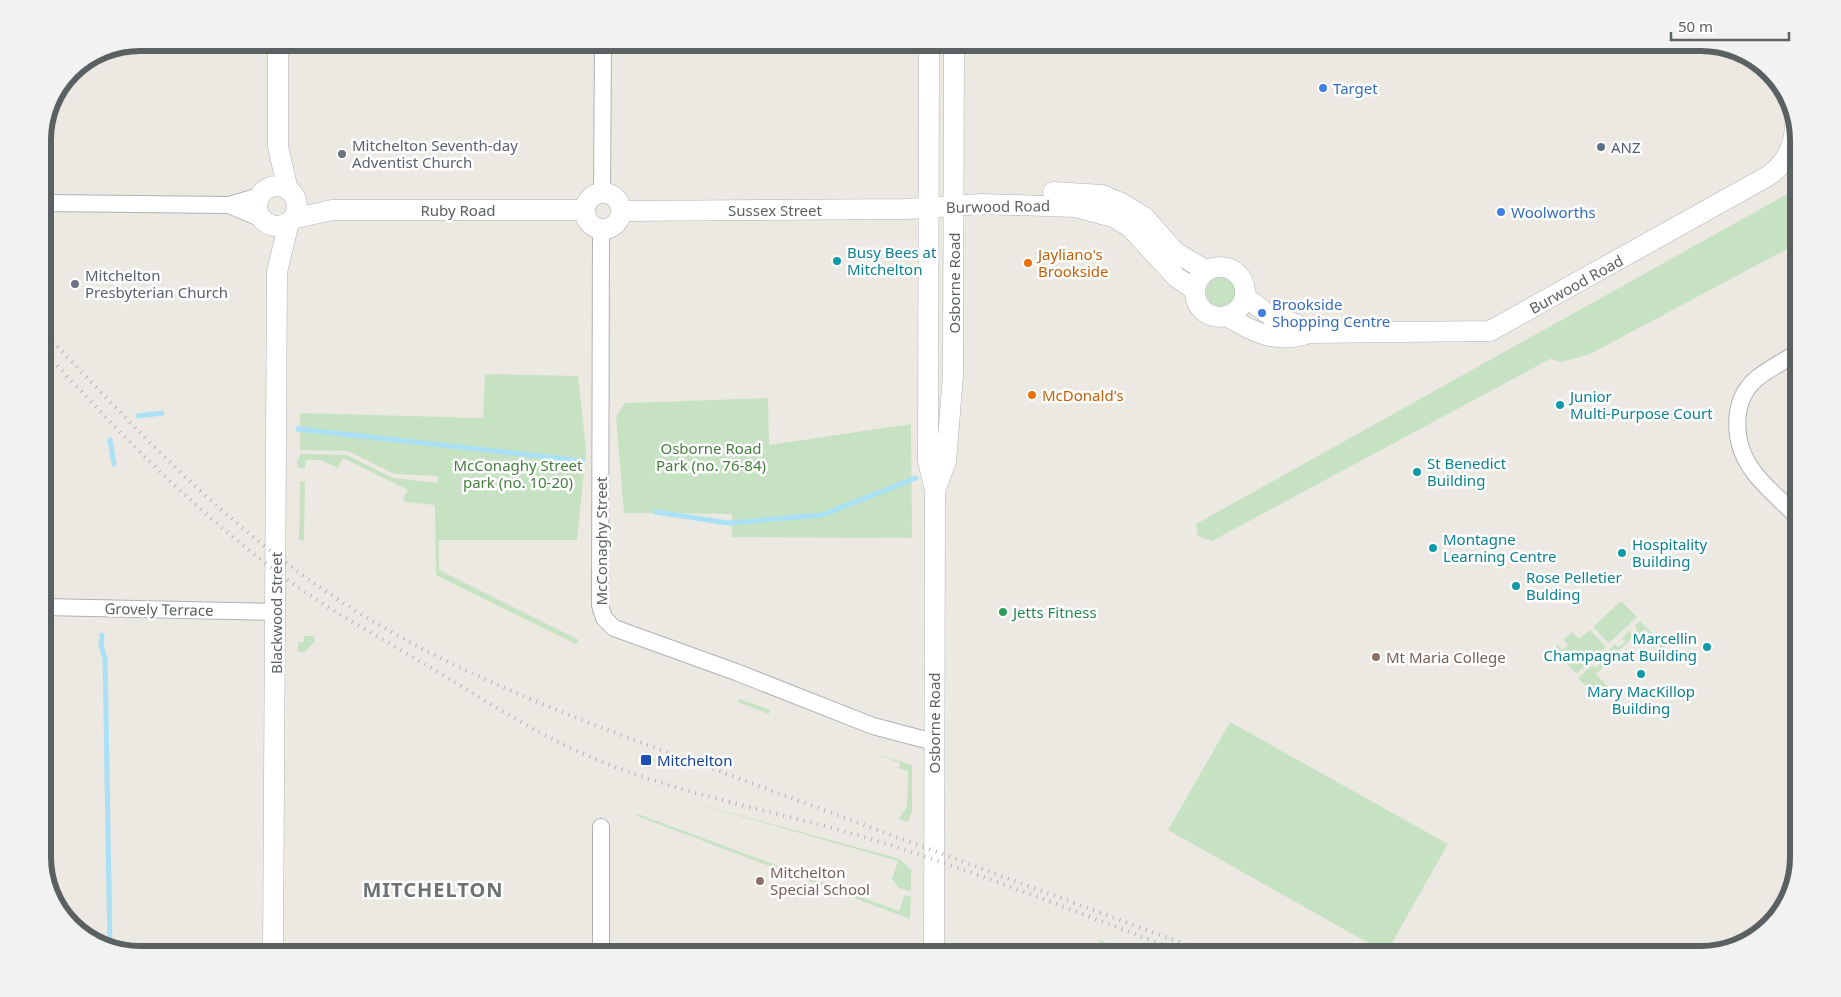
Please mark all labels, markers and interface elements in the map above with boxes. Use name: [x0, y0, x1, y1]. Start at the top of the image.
scale bar: [1671, 10, 1788, 42]
text: 50 m: [1678, 16, 1713, 36]
place label: Target: [1333, 78, 1378, 98]
marker: Target: [1317, 82, 1329, 94]
place label: Mitchelton Seventh-day Adventist Church: [352, 135, 518, 172]
place label: ANZ: [1611, 137, 1641, 157]
marker: ANZ: [1595, 141, 1607, 153]
marker: Mitchelton Seventh-day Adventist Church: [336, 148, 348, 160]
street label: Burwood Road: [946, 195, 1050, 217]
street label: Ruby Road: [420, 200, 496, 220]
street label: Sussex Street: [728, 200, 822, 220]
place label: Woolworths: [1511, 202, 1596, 222]
marker: Woolworths: [1495, 206, 1507, 218]
street label: Osborne Road: [944, 232, 964, 334]
place label: Busy Bees at Mitchelton: [847, 242, 937, 279]
place label: Jayliano's Brookside: [1036, 244, 1109, 281]
street label: Burwood Road: [1526, 250, 1626, 318]
marker: Busy Bees at Mitchelton: [831, 255, 843, 267]
marker: Jayliano's Brookside: [1022, 257, 1034, 269]
place label: Mitchelton Presbyterian Church: [85, 265, 228, 302]
marker: Mitchelton Presbyterian Church: [69, 278, 81, 290]
place label: Brookside Shopping Centre: [1272, 294, 1390, 331]
marker: Brookside Shopping Centre: [1256, 307, 1268, 319]
place label: McDonald's: [1042, 385, 1124, 405]
place label: Junior Multi-Purpose Court: [1568, 386, 1713, 423]
marker: McDonald's: [1026, 389, 1038, 401]
marker: Junior Multi-Purpose Court: [1554, 399, 1566, 411]
park label: Osborne Road Park (no. 76-84): [656, 438, 766, 475]
place label: St Benedict Building: [1427, 453, 1507, 490]
park label: McConaghy Street park (no. 10-20): [454, 455, 583, 492]
marker: St Benedict Building: [1411, 466, 1423, 478]
street label: McConaghy Street: [591, 476, 611, 605]
place label: Montagne Learning Centre: [1443, 529, 1556, 566]
place label: Hospitality Building: [1632, 534, 1707, 571]
marker: Montagne Learning Centre: [1427, 542, 1439, 554]
marker: Hospitality Building: [1616, 547, 1628, 559]
street label: Blackwood Street: [266, 551, 286, 674]
place label: Rose Pelletier Bulding: [1526, 567, 1622, 604]
marker: Rose Pelletier Bulding: [1510, 580, 1522, 592]
street label: Grovely Terrace: [104, 598, 214, 620]
place label: Jetts Fitness: [1011, 602, 1097, 622]
marker: Jetts Fitness: [997, 606, 1009, 618]
place label: Marcellin Champagnat Building: [1544, 628, 1697, 665]
marker: Marcellin Champagnat Building: [1701, 641, 1713, 653]
place label: Mt Maria College: [1386, 647, 1506, 667]
marker: Mt Maria College: [1370, 651, 1382, 663]
marker: Mary MacKillop Building: [1635, 668, 1647, 680]
street label: Osborne Road: [924, 672, 944, 774]
place label: Mary MacKillop Building: [1587, 681, 1695, 718]
place label: Mitchelton: [657, 750, 732, 770]
marker: Mitchelton: [639, 753, 653, 767]
place label: Mitchelton Special School: [770, 862, 870, 899]
marker: Mitchelton Special School: [754, 875, 766, 887]
district label: MITCHELTON: [362, 876, 504, 903]

